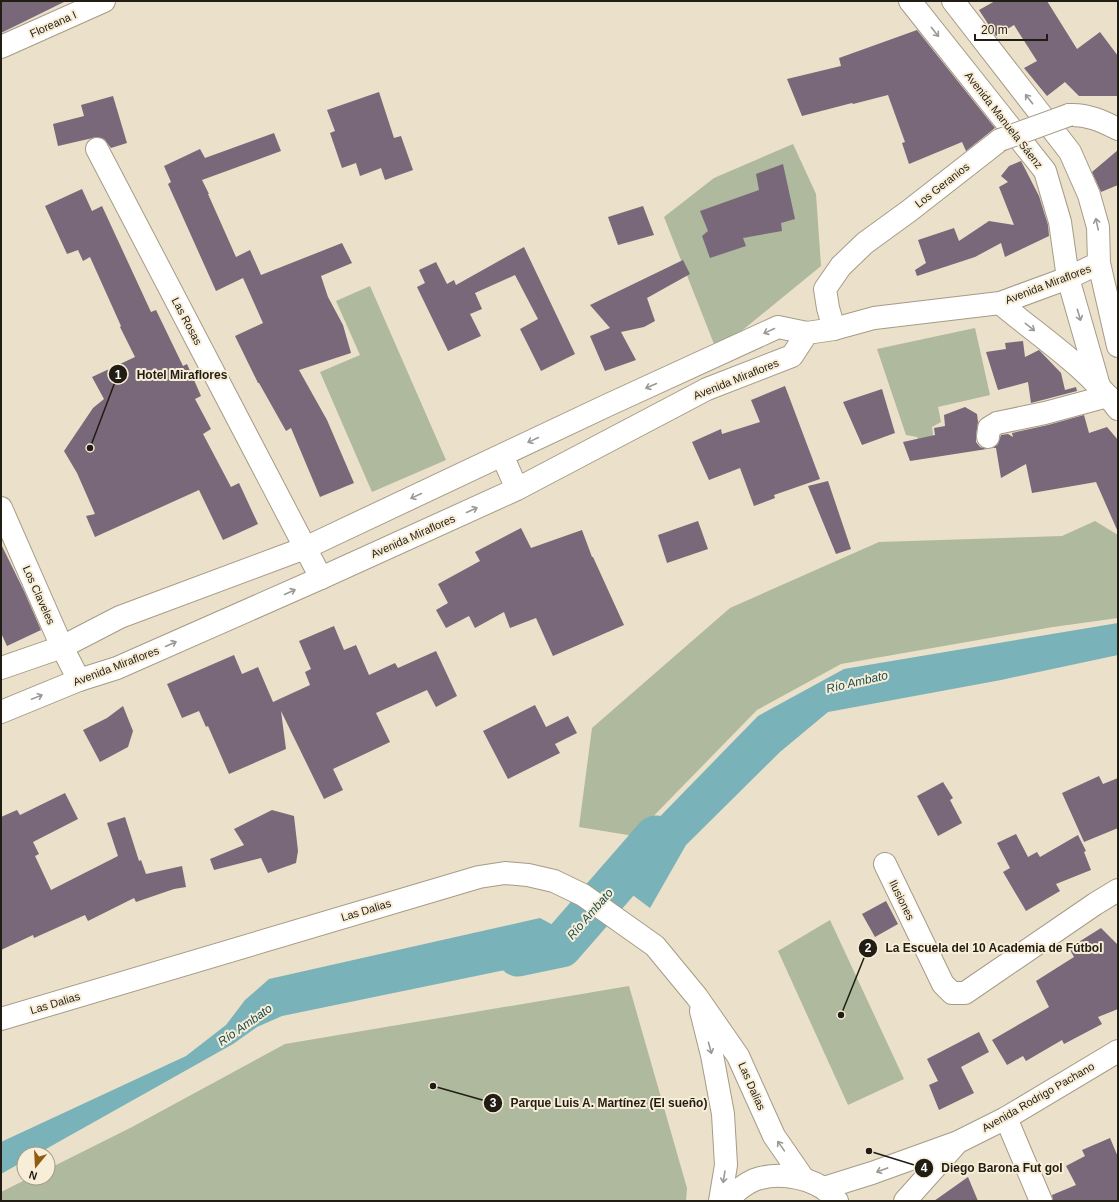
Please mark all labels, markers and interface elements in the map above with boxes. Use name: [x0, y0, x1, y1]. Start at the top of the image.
street label: Floreana I: [28, 8, 78, 40]
scale bar: [975, 16, 1047, 42]
text: 20 m: [981, 23, 1008, 37]
one-way arrow: [930, 26, 939, 37]
street label: Avenida Manuela Sáenz: [963, 69, 1045, 171]
one-way arrow: [1025, 94, 1033, 105]
street label: Los Geranios: [913, 160, 972, 210]
one-way arrow: [1092, 218, 1100, 231]
street label: Avenida Miraflores: [1003, 262, 1093, 306]
street label: Las Rosas: [169, 295, 205, 347]
one-way arrow: [1076, 309, 1083, 322]
one-way arrow: [1024, 323, 1035, 332]
one-way arrow: [764, 328, 776, 335]
street label: Avenida Miraflores: [692, 356, 781, 402]
callout: Hotel Miraflores: [108, 362, 235, 386]
text: 1: [115, 368, 122, 382]
text: Hotel Miraflores: [137, 368, 228, 382]
one-way arrow: [646, 383, 658, 390]
one-way arrow: [528, 437, 540, 444]
one-way arrow: [410, 493, 422, 500]
one-way arrow: [466, 505, 478, 513]
street label: Avenida Miraflores: [369, 512, 457, 560]
street label: Los Claveles: [21, 564, 57, 627]
one-way arrow: [283, 588, 295, 595]
one-way arrow: [164, 640, 176, 647]
street label: Avenida Miraflores: [71, 644, 161, 688]
water label: Río Ambato: [825, 668, 890, 696]
one-way arrow: [31, 693, 43, 701]
street label: Ilusiones: [887, 878, 917, 923]
water label: Río Ambato: [564, 885, 616, 942]
street label: Las Dalias: [340, 897, 393, 923]
callout: La Escuela del 10 Academia de Fútbol: [858, 936, 1111, 960]
text: 2: [865, 941, 872, 955]
text: La Escuela del 10 Academia de Fútbol: [886, 941, 1102, 955]
street label: Las Dalias: [29, 990, 82, 1016]
water label: Río Ambato: [215, 1001, 275, 1049]
one-way arrow: [707, 1041, 715, 1054]
street label: Las Dalias: [736, 1060, 768, 1112]
street label: Avenida Rodrigo Pachano: [980, 1060, 1096, 1134]
callout: Parque Luis A. Martínez (El sueño): [483, 1091, 716, 1115]
text: 3: [490, 1096, 497, 1110]
text: Parque Luis A. Martínez (El sueño): [511, 1096, 707, 1110]
one-way arrow: [777, 1141, 785, 1152]
north arrow: [16, 1146, 56, 1186]
callout: Diego Barona Fut gol: [914, 1156, 1071, 1180]
text: 4: [921, 1161, 928, 1175]
text: Diego Barona Fut gol: [941, 1161, 1063, 1175]
one-way arrow: [876, 1166, 888, 1174]
text: N: [27, 1169, 39, 1182]
one-way arrow: [720, 1170, 728, 1183]

